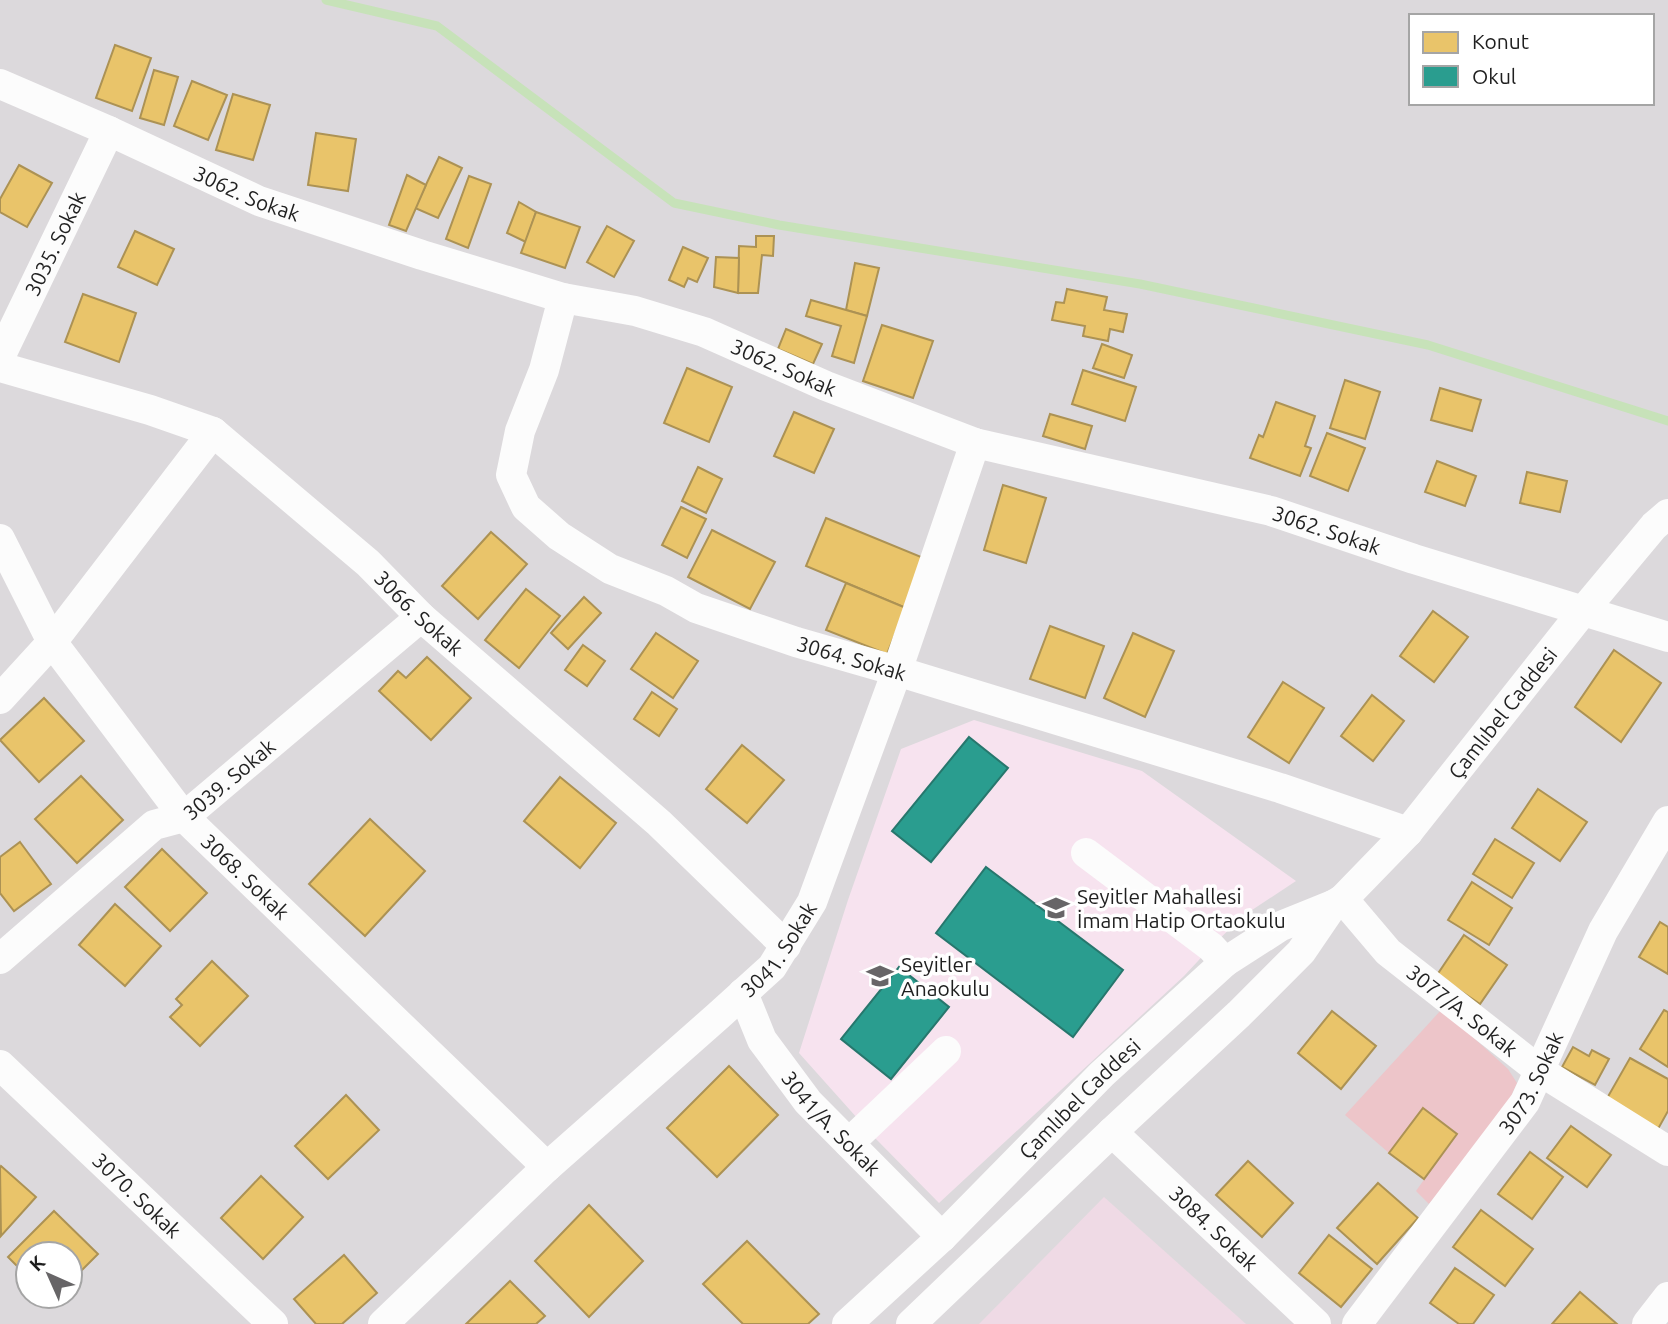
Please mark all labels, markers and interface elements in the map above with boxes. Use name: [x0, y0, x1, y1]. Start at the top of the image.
legend: [1409, 14, 1654, 105]
text: Konut: [1472, 29, 1529, 53]
text: Okul: [1472, 64, 1516, 88]
street label: 3062. Sokak: [190, 160, 303, 226]
street label: 3035. Sokak: [19, 187, 90, 299]
street label: 3062. Sokak: [727, 334, 840, 401]
street label: 3062. Sokak: [1269, 500, 1384, 559]
street label: 3066. Sokak: [370, 565, 468, 660]
street label: 3064. Sokak: [794, 631, 910, 685]
street label: Çamlıbel Caddesi: [1443, 642, 1562, 783]
street label: 3039. Sokak: [178, 733, 280, 825]
street label: 3068. Sokak: [197, 829, 295, 924]
place label: Seyitler Mahallesi İmam Hatip Ortaokulu: [1077, 884, 1286, 932]
school or university icon: Seyitler Mahallesi İmam Hatip Ortaokulu: [1041, 893, 1071, 923]
street label: 3041. Sokak: [735, 897, 821, 1002]
place label: Seyitler Anaokulu: [901, 952, 990, 1000]
street label: 3077/A. Sokak: [1402, 960, 1523, 1061]
school or university icon: Seyitler Anaokulu: [865, 961, 895, 991]
street label: 3073. Sokak: [1493, 1028, 1568, 1139]
street label: Çamlıbel Caddesi: [1014, 1033, 1145, 1163]
street label: 3041/A. Sokak: [777, 1066, 886, 1180]
street label: 3070. Sokak: [88, 1148, 187, 1243]
street label: 3084. Sokak: [1165, 1181, 1264, 1276]
north arrow: [14, 1240, 84, 1310]
text: K: [25, 1250, 49, 1275]

